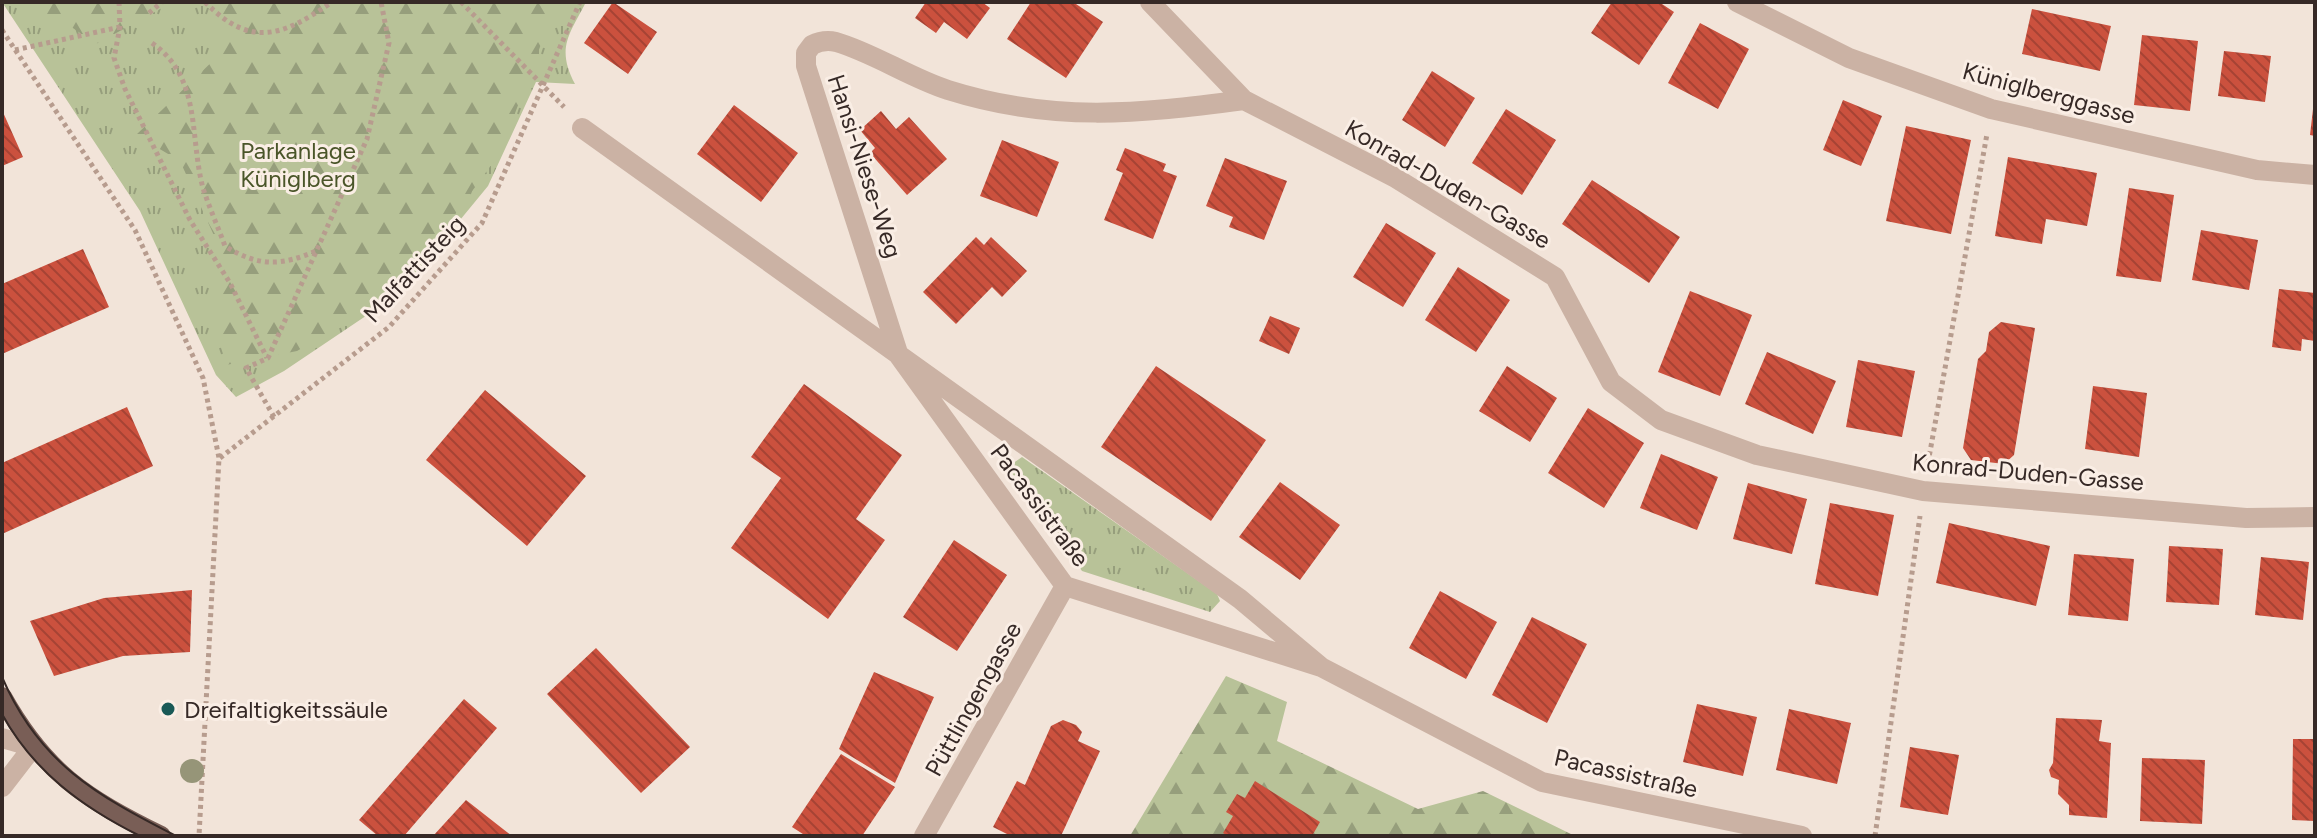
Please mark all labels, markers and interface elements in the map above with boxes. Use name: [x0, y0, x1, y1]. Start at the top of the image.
street label: Küniglberggasse: [1960, 56, 2138, 130]
street label: Hansi-Niese-Weg: [822, 71, 908, 261]
street label: Konrad-Duden-Gasse: [1340, 113, 1556, 255]
park label: Parkanlage Küniglberg: [240, 136, 356, 193]
street label: Malfattisteig: [357, 210, 471, 328]
street label: Pacassistraße: [984, 438, 1096, 572]
street label: Konrad-Duden-Gasse: [1911, 447, 2145, 497]
street label: Püttlingengasse: [919, 617, 1027, 781]
place label: Dreifaltigkeitssäule: [184, 695, 388, 724]
marker: Dreifaltigkeitssäule: [159, 700, 177, 718]
street label: Pacassistraße: [1551, 742, 1701, 804]

